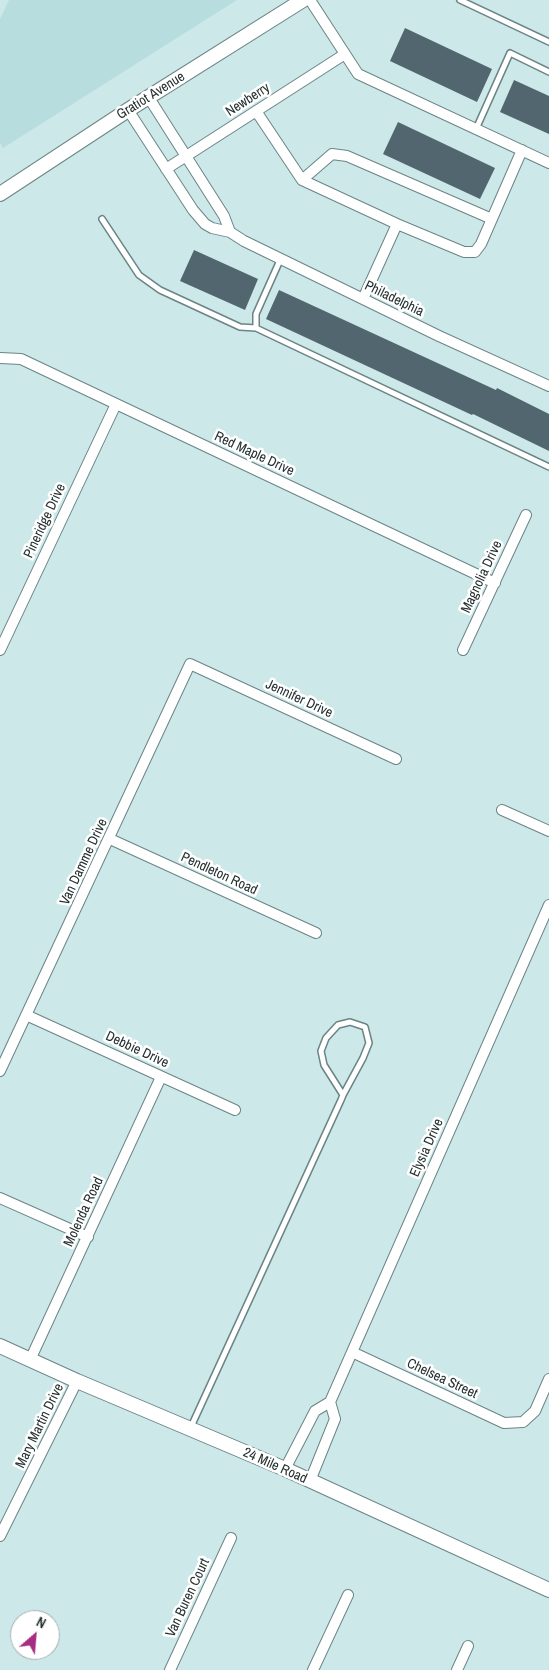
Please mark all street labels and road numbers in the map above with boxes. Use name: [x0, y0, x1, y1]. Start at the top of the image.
street label: Gratiot Avenue: [114, 68, 188, 124]
street label: Newberry: [223, 80, 273, 120]
street label: Philadelphia: [362, 277, 426, 321]
street label: Red Maple Drive: [211, 428, 297, 480]
street label: Pineridge Drive: [20, 481, 70, 561]
street label: Magnolia Drive: [458, 538, 506, 616]
street label: Jennifer Drive: [263, 676, 335, 722]
street label: Van Damme Drive: [57, 816, 111, 908]
street label: Pendleton Road: [178, 849, 260, 899]
street label: Debbie Drive: [103, 1028, 171, 1072]
street label: Elysia Drive: [407, 1116, 447, 1180]
street label: Molenda Road: [61, 1175, 107, 1249]
street label: Chelsea Street: [404, 1355, 480, 1403]
street label: Mary Martin Drive: [12, 1381, 68, 1471]
street label: 24 Mile Road: [240, 1444, 310, 1488]
street label: Van Buren Court: [162, 1556, 214, 1640]

